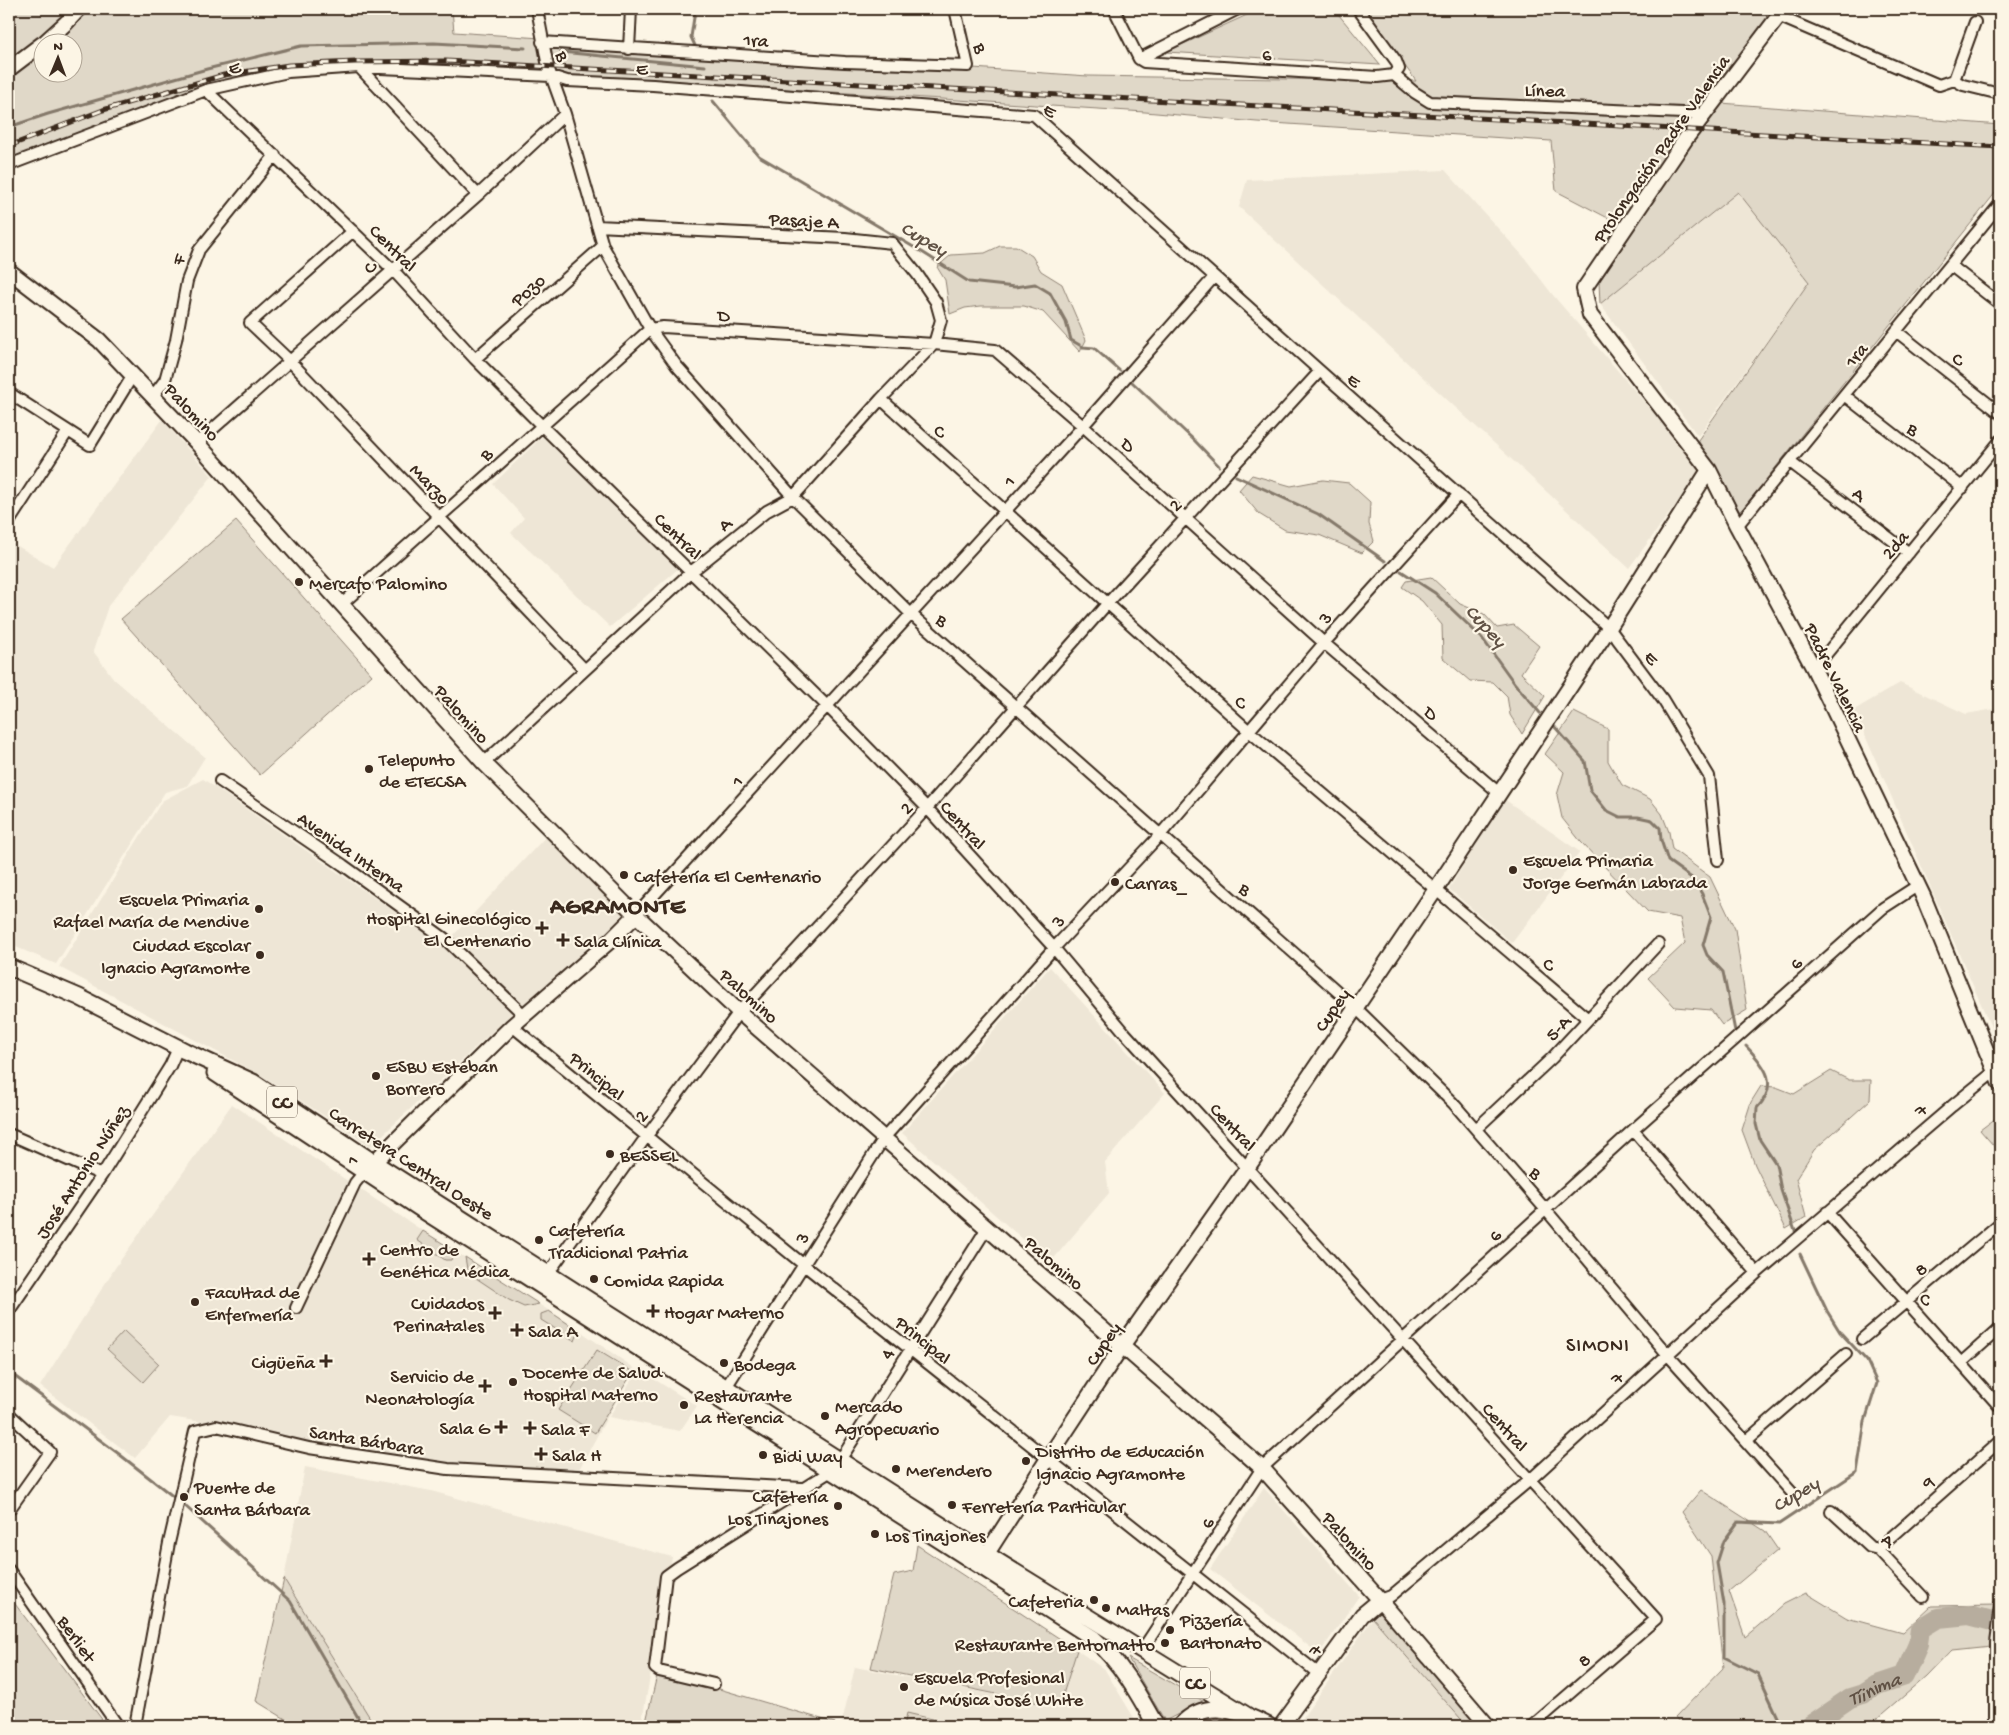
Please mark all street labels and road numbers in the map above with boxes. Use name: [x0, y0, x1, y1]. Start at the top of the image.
street label: 1ra: [742, 30, 770, 55]
street label: B: [966, 40, 991, 57]
street label: 6: [1261, 45, 1273, 68]
street label: B: [548, 48, 573, 66]
street label: Prolongación Padre Valencia: [1589, 51, 1737, 249]
street label: E: [227, 57, 244, 82]
street label: E: [635, 59, 649, 82]
street label: Línea: [1524, 80, 1567, 105]
street label: E: [1037, 99, 1061, 125]
street label: Pasaje A: [767, 209, 841, 236]
street label: Central: [365, 218, 423, 276]
street label: F: [167, 250, 193, 270]
street label: C: [358, 254, 380, 278]
street label: Pozo: [507, 270, 551, 314]
street label: D: [715, 305, 731, 329]
street label: 1ra: [1840, 338, 1875, 374]
street label: C: [1946, 349, 1969, 374]
street label: E: [1341, 369, 1366, 395]
street label: Palomino: [157, 379, 223, 448]
street label: B: [1900, 418, 1924, 444]
street label: C: [927, 421, 951, 446]
street label: D: [1113, 433, 1139, 460]
street label: B: [475, 443, 499, 468]
street label: Marzo: [403, 460, 454, 511]
street label: 1: [999, 472, 1022, 494]
street label: A: [1846, 483, 1871, 509]
street label: 2: [1165, 495, 1188, 518]
street label: Central: [648, 509, 706, 566]
street label: A: [715, 512, 739, 538]
street label: 2da: [1878, 526, 1916, 566]
street label: 3: [1314, 608, 1339, 631]
street label: B: [929, 609, 953, 634]
street label: Padre Valencia: [1797, 619, 1871, 738]
street label: E: [1637, 647, 1664, 672]
street label: Palomino: [427, 680, 493, 750]
street label: C: [1228, 692, 1252, 717]
street label: D: [1416, 701, 1442, 728]
street label: 1: [727, 772, 750, 794]
street label: Central: [933, 797, 989, 856]
street label: 2: [896, 798, 919, 821]
street label: Avenida Interna: [292, 808, 409, 900]
street label: B: [1232, 878, 1256, 903]
street label: 3: [1047, 911, 1071, 935]
street label: 6: [1786, 953, 1809, 976]
street label: C: [1536, 954, 1560, 979]
street label: Palomino: [713, 964, 782, 1030]
street label: Cupey: [1311, 984, 1357, 1037]
street label: 5-A: [1542, 1010, 1578, 1047]
street label: Principal: [563, 1047, 628, 1107]
road number: CC: [267, 1086, 297, 1118]
street label: Central: [1203, 1099, 1260, 1158]
street label: 7: [1910, 1099, 1934, 1124]
street label: José Antonio Núñez: [32, 1101, 136, 1244]
street label: Carretera Central Oeste: [323, 1103, 497, 1227]
street label: 2: [631, 1106, 655, 1128]
street label: 1: [342, 1151, 365, 1172]
street label: B: [1522, 1162, 1547, 1186]
street label: 6: [1485, 1225, 1508, 1248]
street label: 3: [791, 1228, 816, 1250]
street label: Palomino: [1017, 1232, 1087, 1297]
street label: 8: [1911, 1259, 1933, 1283]
street label: C: [1912, 1289, 1938, 1313]
street label: Principal: [889, 1312, 954, 1371]
street label: Cupey: [1082, 1318, 1128, 1371]
street label: 4: [877, 1345, 901, 1365]
street label: 7: [1606, 1367, 1631, 1392]
street label: Central: [1475, 1399, 1531, 1458]
street label: Santa Bárbara: [307, 1422, 427, 1463]
street label: 9: [1917, 1472, 1941, 1496]
street label: Palomino: [1315, 1507, 1381, 1577]
street label: 6: [1197, 1513, 1221, 1534]
street label: A: [1875, 1529, 1900, 1555]
street label: Berliet: [50, 1611, 101, 1670]
street label: 7: [1304, 1639, 1330, 1663]
street label: 8: [1574, 1650, 1597, 1674]
road number: CC: [1180, 1668, 1210, 1699]

